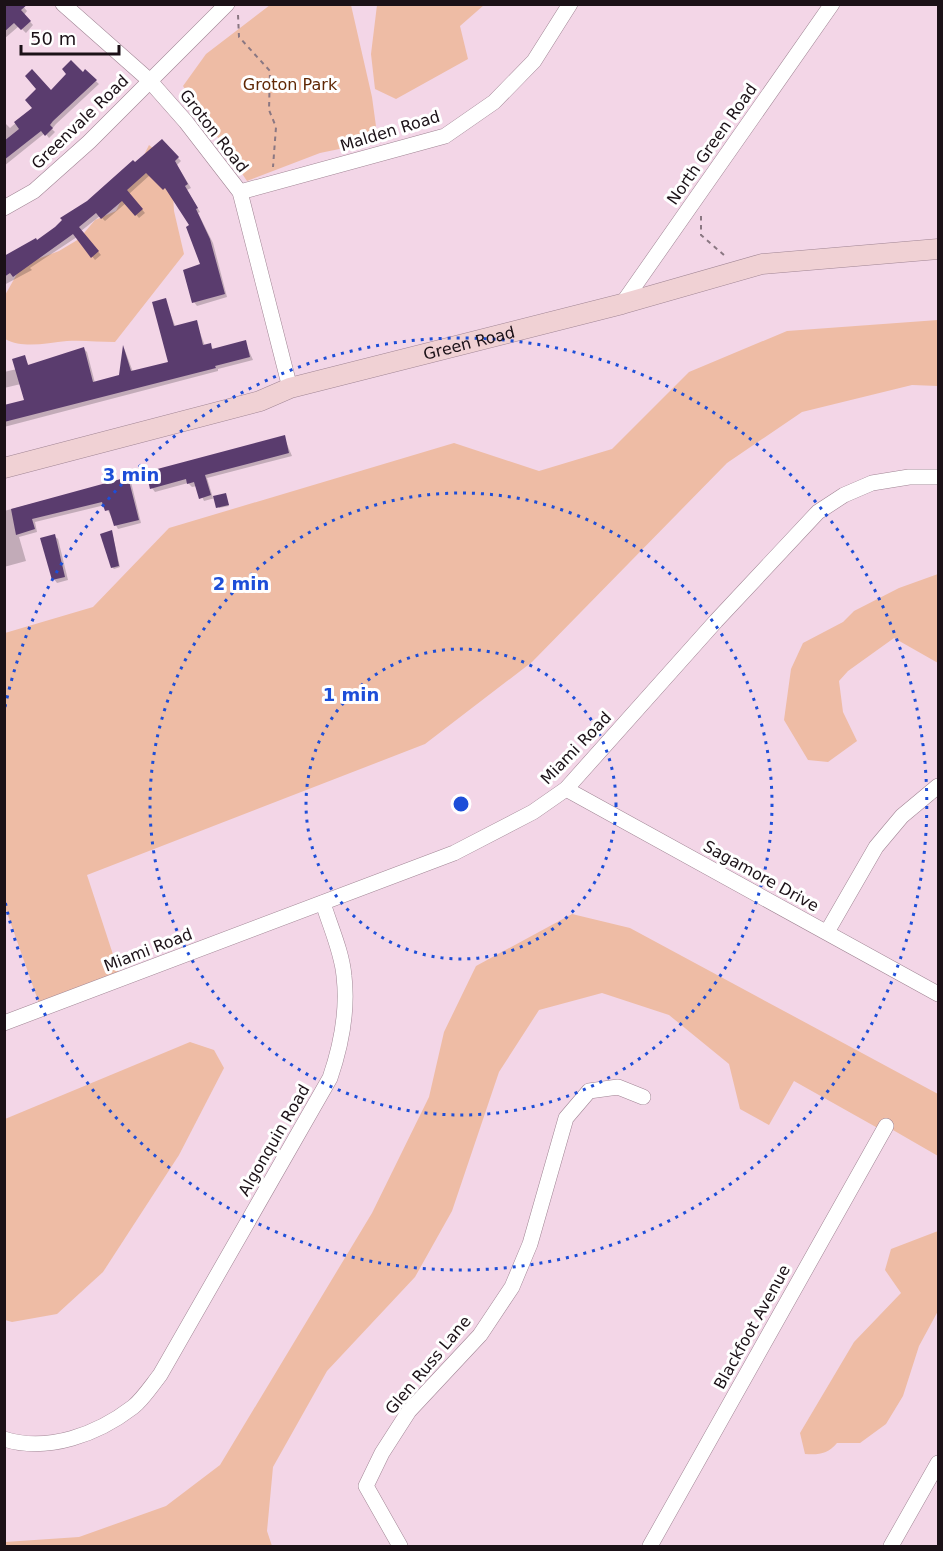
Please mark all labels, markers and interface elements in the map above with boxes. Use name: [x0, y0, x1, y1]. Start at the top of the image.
scale bar: [21, 18, 118, 56]
text: 50 m: [30, 28, 76, 49]
street label: Greenvale Road: [28, 71, 132, 173]
park label: Groton Park: [243, 75, 338, 94]
street label: North Green Road: [663, 80, 761, 208]
street label: Groton Road: [176, 86, 252, 176]
street label: Malden Road: [338, 107, 442, 155]
street label: Green Road: [421, 322, 517, 363]
text: 3 min: [103, 464, 159, 485]
text: 2 min: [213, 573, 269, 594]
text: 1 min: [323, 684, 379, 705]
street label: Miami Road: [537, 708, 615, 788]
centre of rings: [451, 794, 471, 814]
street label: Sagamore Drive: [700, 836, 822, 916]
street label: Miami Road: [101, 924, 195, 976]
street label: Algonquin Road: [234, 1081, 314, 1199]
street label: Blackfoot Avenue: [710, 1261, 794, 1393]
street label: Glen Russ Lane: [381, 1312, 475, 1418]

